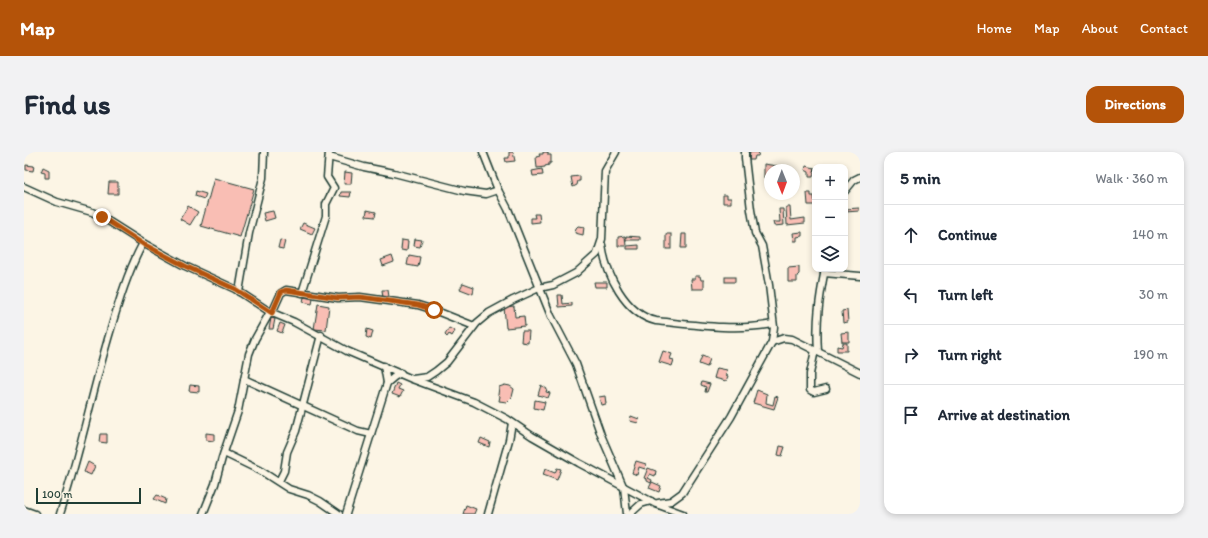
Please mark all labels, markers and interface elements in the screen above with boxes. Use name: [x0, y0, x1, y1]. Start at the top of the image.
text: Map: [20, 17, 55, 40]
text: Home: [977, 20, 1012, 37]
text: Map: [1034, 20, 1060, 37]
text: About: [1082, 20, 1118, 37]
text: Contact: [1140, 20, 1188, 37]
button: Directions: [1086, 86, 1184, 123]
text: Find us: [24, 87, 111, 121]
north arrow: [764, 164, 800, 200]
map controls: [812, 164, 848, 272]
button: +: [812, 164, 848, 200]
text: 5 min: [900, 168, 940, 188]
text: Walk · 360 m: [1095, 171, 1168, 186]
button: −: [812, 200, 848, 236]
route end: [93, 208, 111, 226]
icon: ahead: [900, 224, 922, 246]
text: Continue: [938, 226, 997, 244]
text: 140 m: [1132, 227, 1168, 242]
button: layers: [812, 236, 848, 272]
icon: left: [900, 284, 922, 306]
text: Turn left: [938, 286, 993, 304]
text: 30 m: [1139, 287, 1168, 302]
route start: [425, 301, 443, 319]
icon: right: [900, 344, 922, 366]
text: Turn right: [938, 346, 1002, 364]
text: 190 m: [1133, 347, 1168, 362]
icon: arrive: [900, 404, 922, 426]
text: Arrive at destination: [938, 406, 1070, 424]
scale bar: [36, 486, 141, 505]
text: 100 m: [42, 488, 72, 501]

